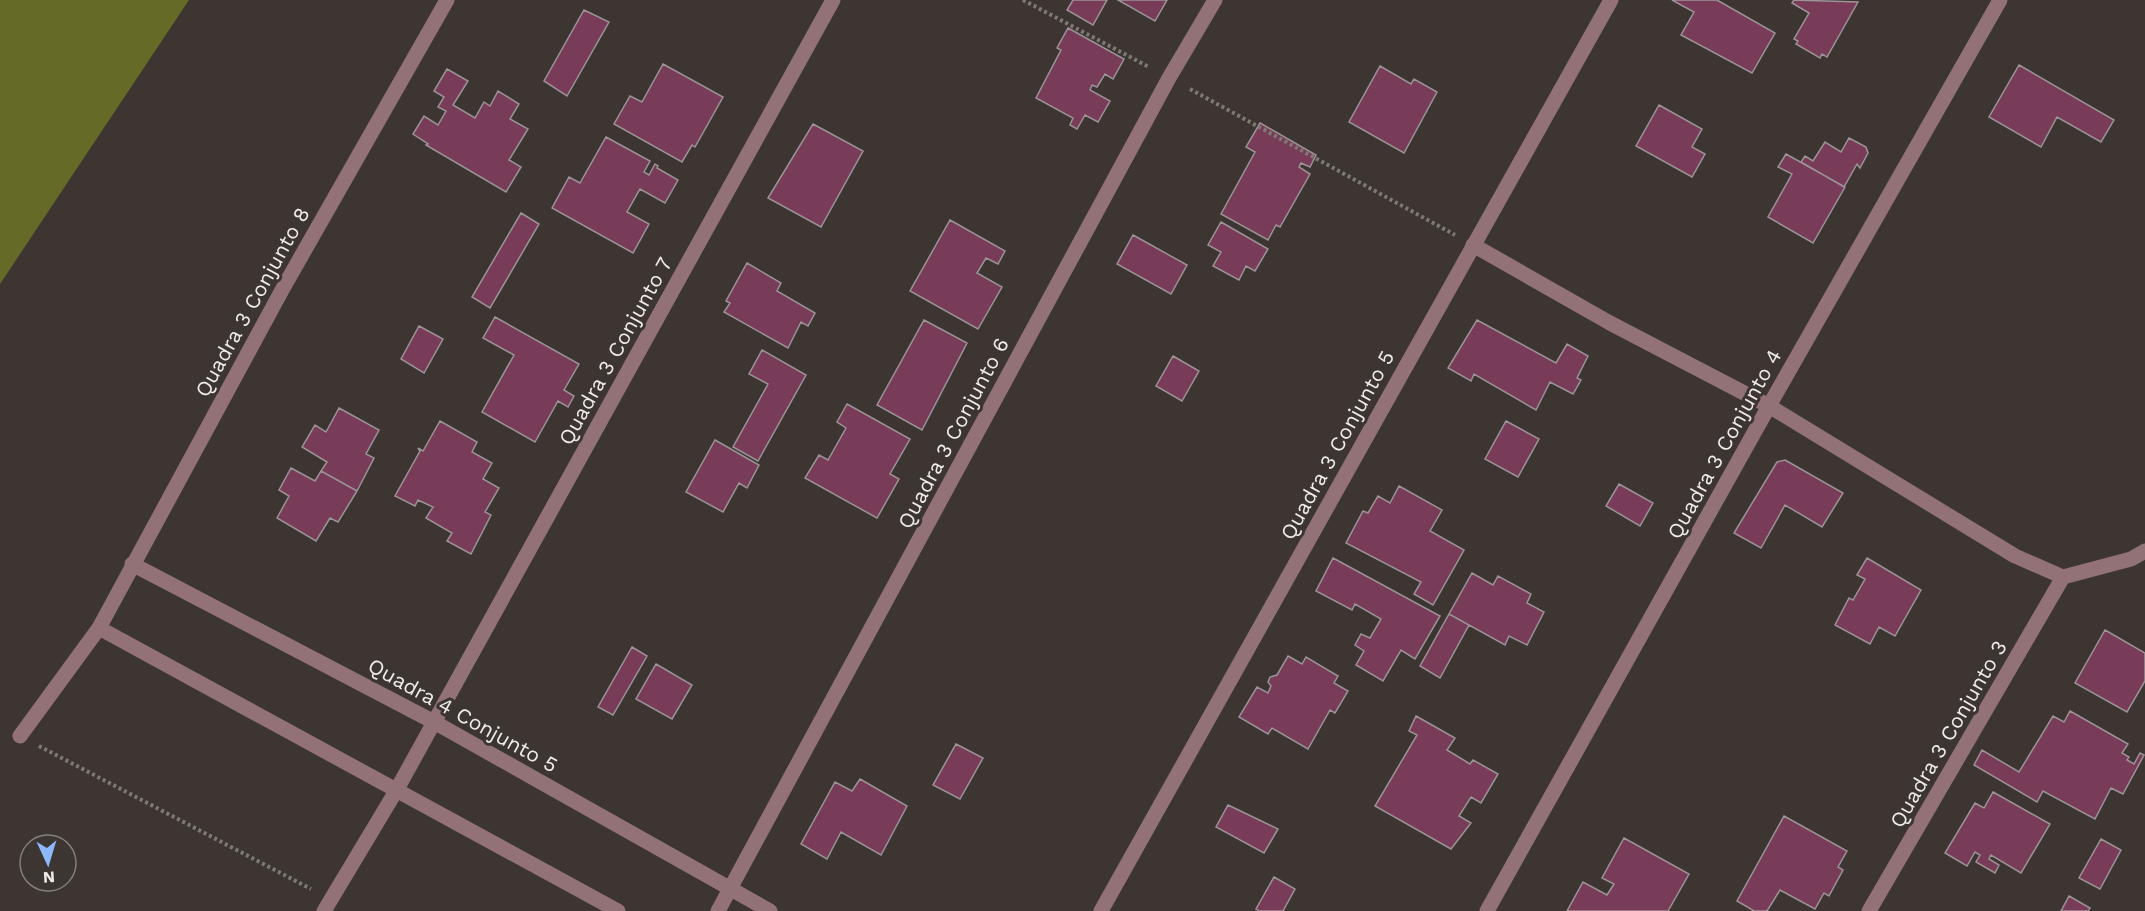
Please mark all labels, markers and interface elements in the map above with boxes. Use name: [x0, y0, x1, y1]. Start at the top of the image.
street label: Quadra 3 Conjunto 8: [189, 203, 315, 401]
street label: Quadra 3 Conjunto 7: [553, 253, 677, 449]
street label: Quadra 3 Conjunto 6: [892, 333, 1014, 533]
street label: Quadra 3 Conjunto 4: [1661, 345, 1787, 543]
street label: Quadra 3 Conjunto 5: [1275, 346, 1399, 544]
street label: Quadra 3 Conjunto 3: [1884, 636, 2012, 832]
street label: Quadra 4 Conjunto 5: [364, 652, 562, 778]
north arrow: [18, 833, 78, 893]
text: N: [42, 868, 56, 887]

